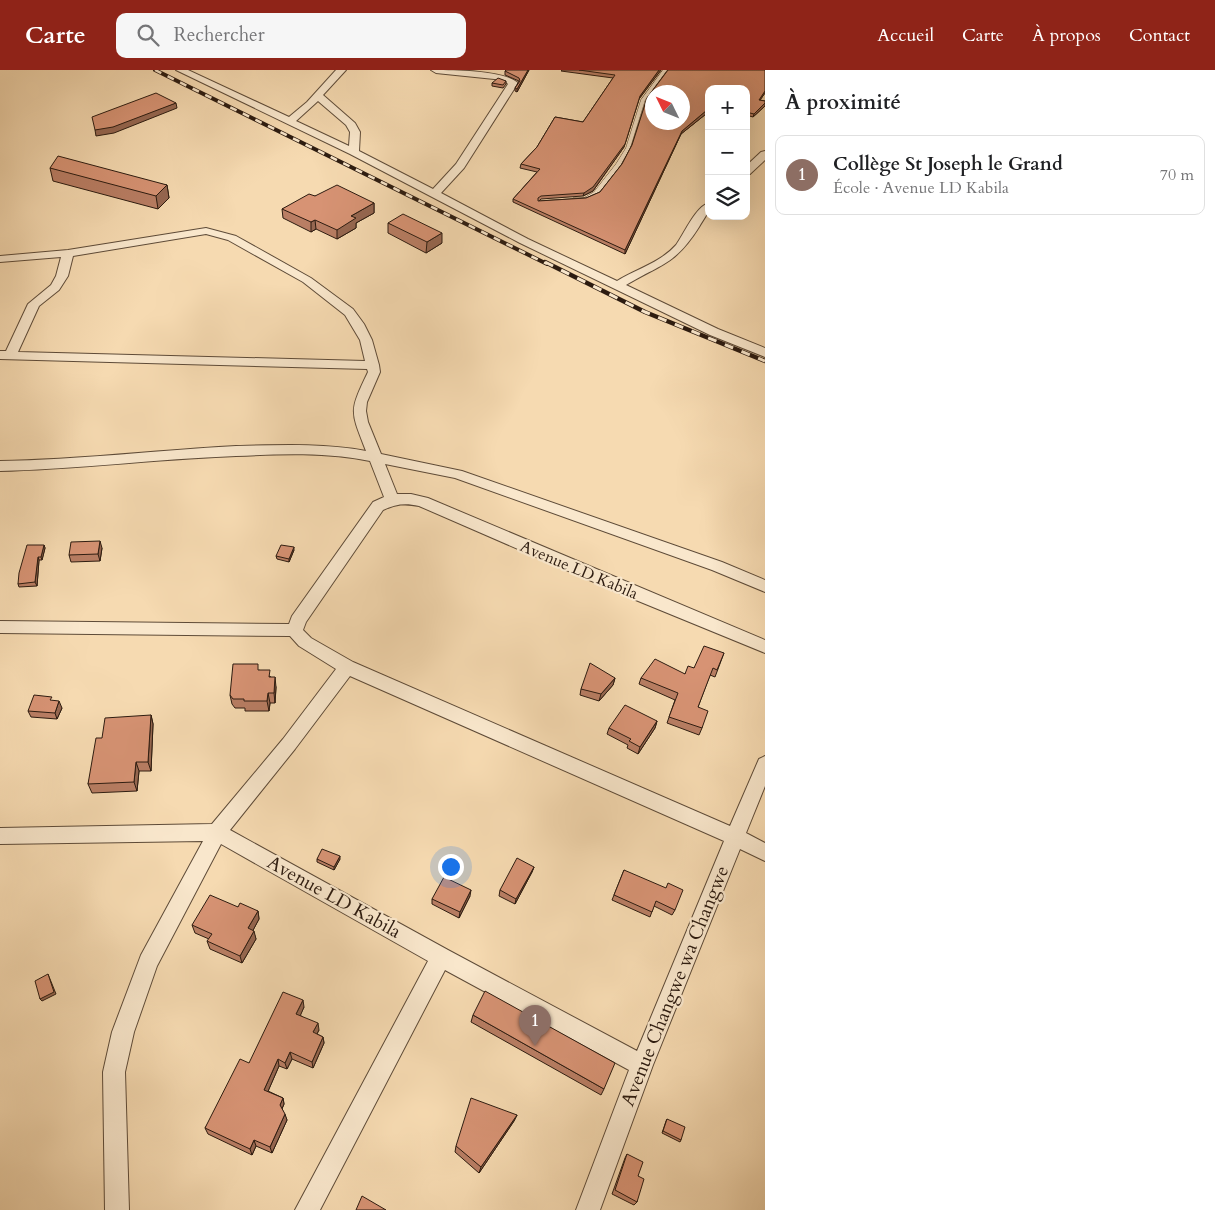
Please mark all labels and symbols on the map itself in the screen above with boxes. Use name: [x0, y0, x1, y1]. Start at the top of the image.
north arrow: [645, 85, 690, 130]
street label: Avenue LD Kabila: [517, 535, 641, 605]
street label: Avenue LD Kabila: [262, 849, 406, 945]
your location: [438, 854, 464, 880]
street label: Avenue Changwe wa Changwe: [615, 862, 735, 1110]
pin: 1: [519, 1005, 551, 1046]

